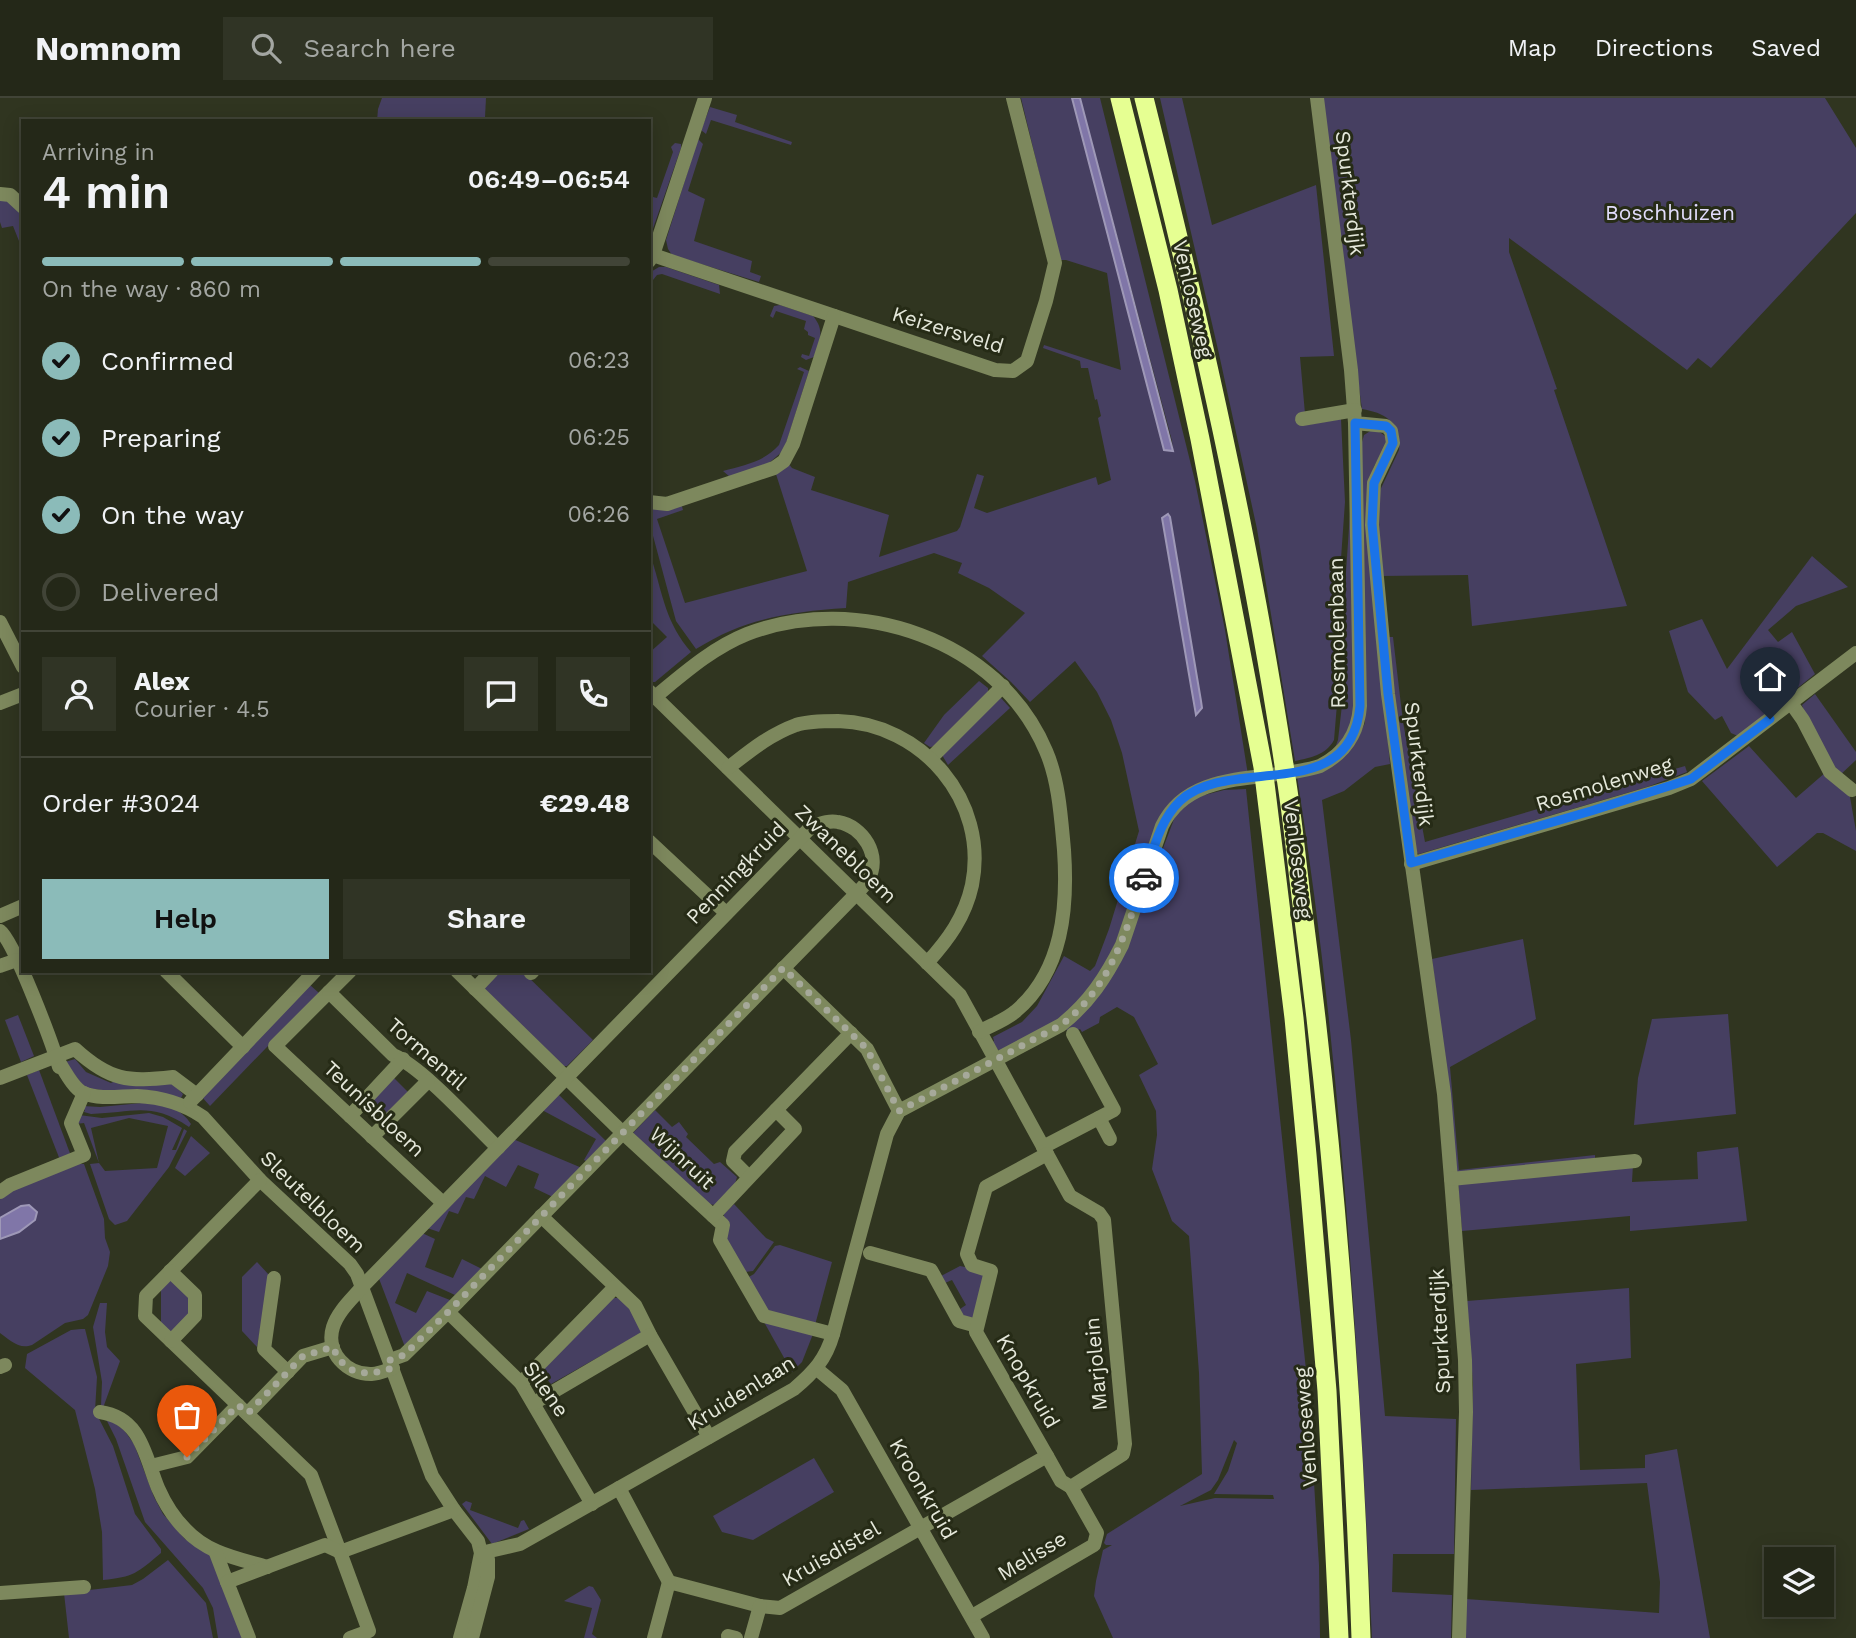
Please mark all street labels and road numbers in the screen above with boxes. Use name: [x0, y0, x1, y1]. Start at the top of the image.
street label: Spurkterdijk: [1330, 129, 1371, 257]
street label: Venloseweg: [1168, 237, 1219, 361]
street label: Keizersveld: [889, 301, 1007, 358]
street label: Rosmolenbaan: [1323, 557, 1350, 709]
street label: Spurkterdijk: [1399, 700, 1440, 828]
street label: Rosmolenweg: [1532, 751, 1676, 816]
street label: Venloseweg: [1279, 798, 1318, 921]
street label: Zwanebloem: [790, 799, 902, 908]
street label: Penningkruid: [681, 816, 791, 929]
street label: Tormentil: [382, 1012, 473, 1095]
street label: Teunisbloem: [318, 1055, 430, 1162]
street label: Wijnruit: [644, 1121, 720, 1194]
street label: Sleutelbloem: [256, 1145, 371, 1258]
street label: Spurkterdijk: [1424, 1268, 1455, 1394]
street label: Marjolein: [1079, 1316, 1112, 1412]
street label: Knopkruid: [991, 1329, 1065, 1432]
street label: Kruidenlaan: [682, 1350, 799, 1436]
street label: Silene: [518, 1356, 575, 1422]
street label: Venloseweg: [1289, 1365, 1322, 1488]
street label: Kroonkruid: [885, 1434, 962, 1544]
street label: Kruisdistel: [777, 1515, 885, 1592]
street label: Melisse: [993, 1525, 1071, 1586]

